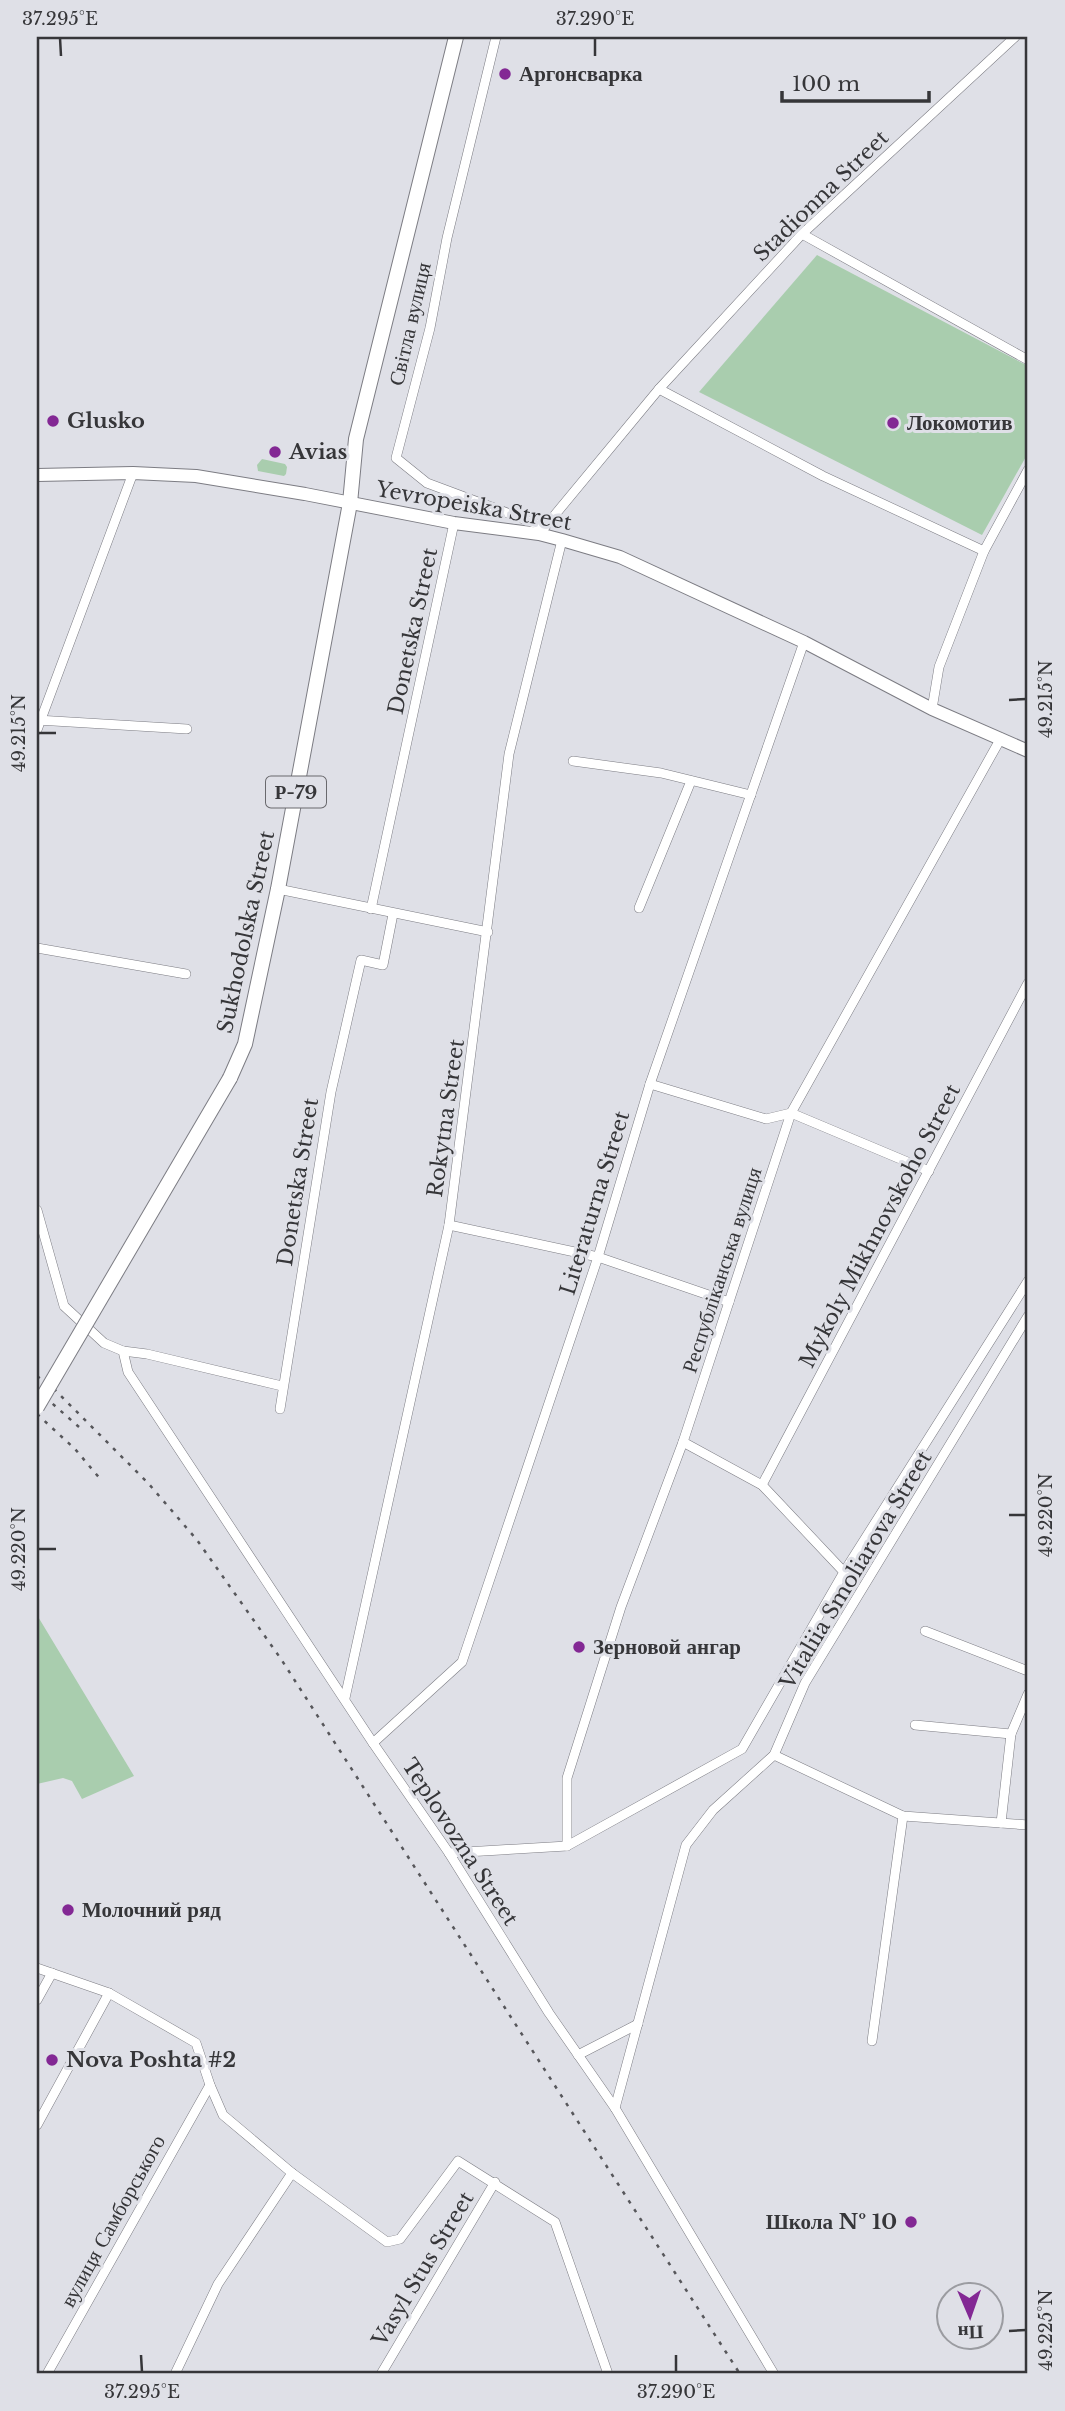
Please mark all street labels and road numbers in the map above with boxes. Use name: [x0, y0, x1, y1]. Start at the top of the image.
street label: Stadionna Street: [748, 125, 894, 267]
street label: Світла вулиця: [383, 260, 437, 388]
street label: Yevropeiska Street: [373, 476, 574, 536]
street label: Donetska Street: [383, 545, 443, 717]
road number: Р-79: [266, 776, 326, 807]
street label: Sukhodolska Street: [212, 828, 280, 1036]
street label: Rokytna Street: [422, 1037, 470, 1199]
street label: Mykoly Mikhnovskoho Street: [794, 1080, 966, 1372]
street label: Donetska Street: [272, 1096, 324, 1268]
street label: Literaturna Street: [555, 1108, 635, 1298]
street label: Республіканська вулиця: [676, 1164, 768, 1376]
street label: Vitaliia Smoliarova Street: [774, 1446, 938, 1695]
street label: Teplovozna Street: [396, 1754, 524, 1930]
street label: вулиця Самборського: [55, 2130, 171, 2312]
street label: Vasyl Stus Street: [366, 2187, 479, 2352]

